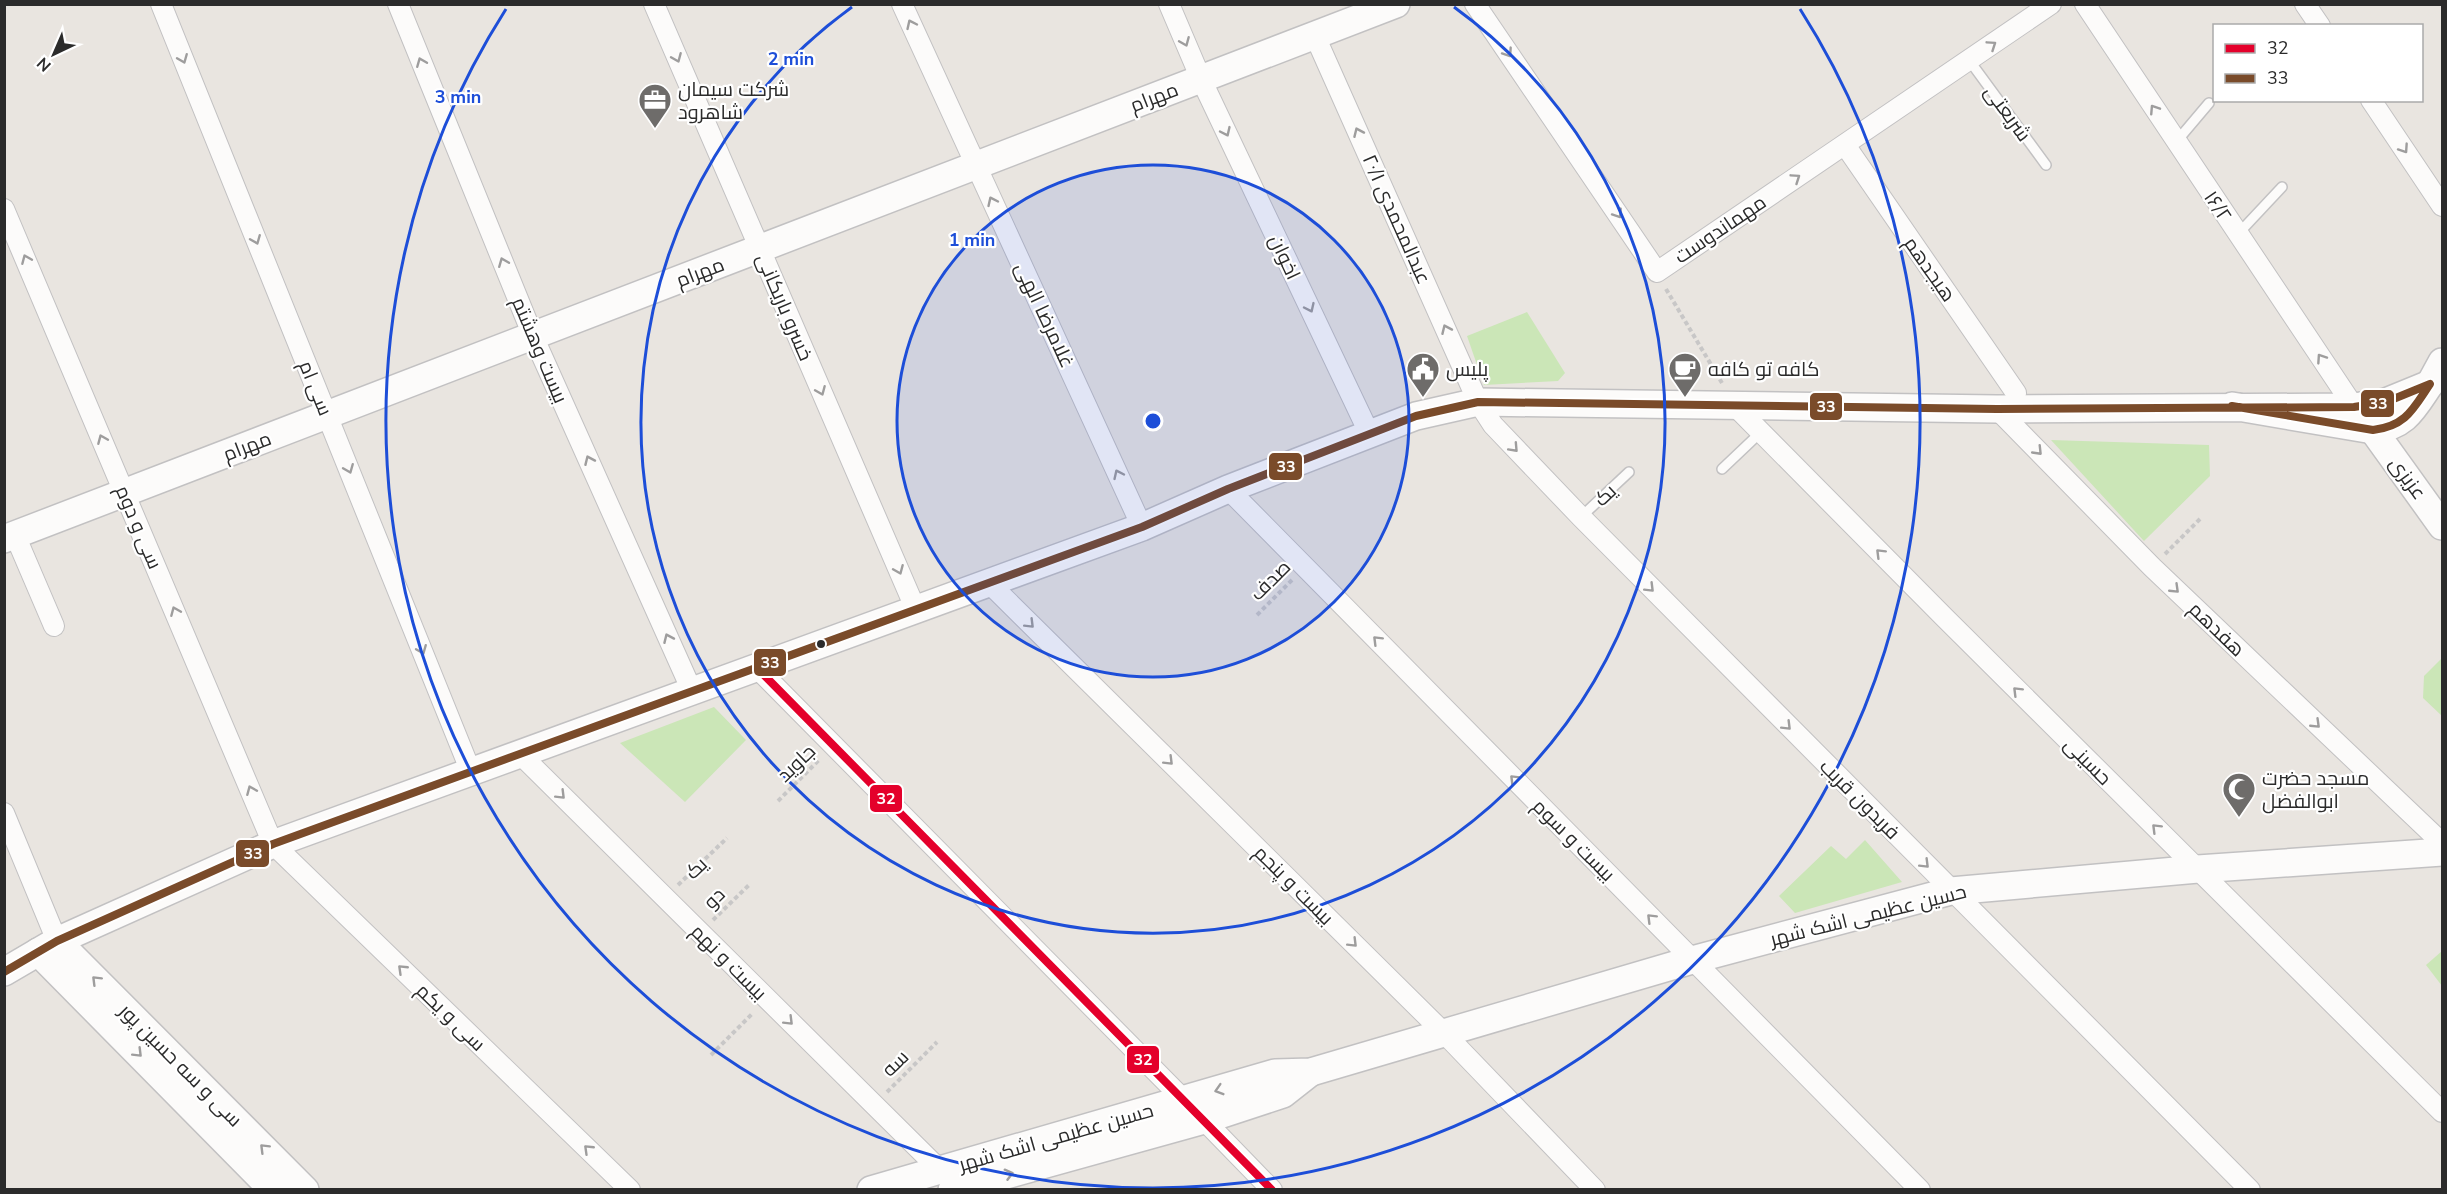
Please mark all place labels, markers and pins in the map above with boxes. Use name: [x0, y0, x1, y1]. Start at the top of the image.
place label: شرکت سیمان شاهرود: [678, 76, 789, 126]
office icon: شرکت سیمان شاهرود: [637, 82, 673, 129]
public building icon: پلیس: [1405, 351, 1441, 398]
cafe icon: کافه تو کافه: [1667, 351, 1703, 398]
place label: پلیس: [1446, 356, 1489, 383]
place label: کافه تو کافه: [1708, 356, 1819, 383]
centre of rings: [1143, 411, 1163, 431]
unlabelled marker: [815, 638, 827, 650]
place label: مسجد حضرت ابوالفضل: [2262, 765, 2369, 815]
mosque icon: مسجد حضرت ابوالفضل: [2221, 771, 2257, 818]

